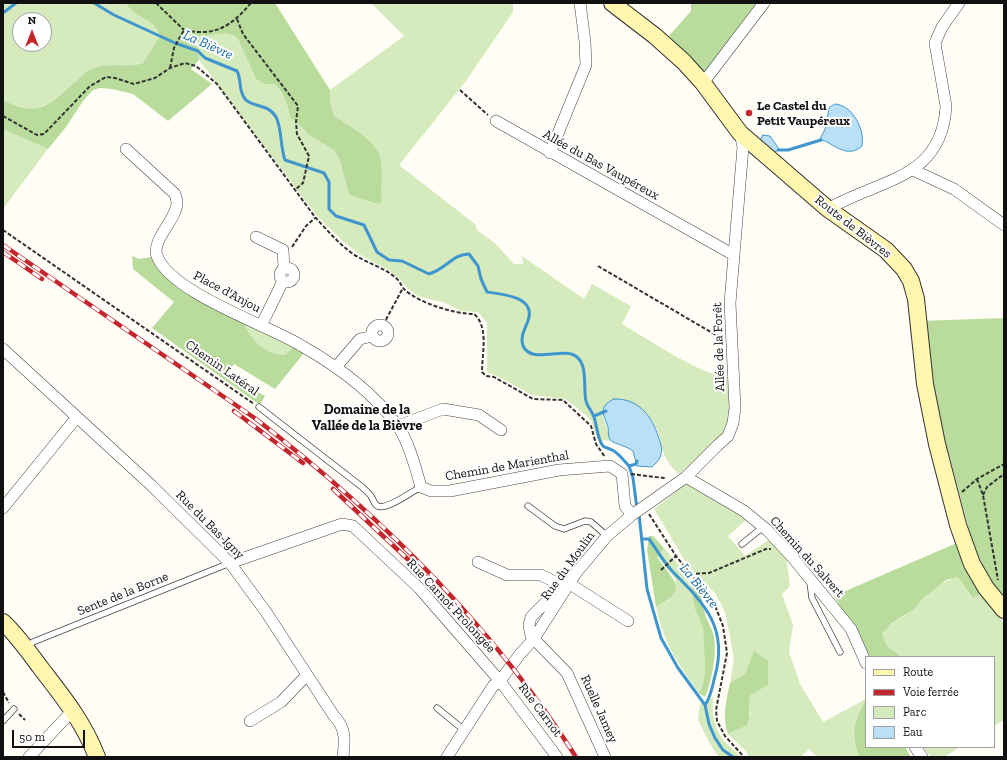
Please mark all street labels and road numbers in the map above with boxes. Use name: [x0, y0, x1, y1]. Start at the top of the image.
street label: Allée du Bas Vaupéreux: [540, 127, 662, 203]
street label: Route de Bièvres: [811, 192, 895, 262]
street label: Place d'Anjou: [191, 268, 263, 316]
street label: Allée de la Forêt: [710, 302, 728, 392]
street label: Chemin Latéral: [182, 337, 262, 399]
street label: Chemin de Marienthal: [444, 447, 570, 485]
street label: Rue du Bas-Igny: [172, 487, 248, 563]
street label: Chemin du Salvert: [767, 513, 847, 601]
street label: Rue du Moulin: [538, 528, 598, 604]
street label: Rue Carnot Prolongée: [403, 556, 499, 656]
street label: Sente de la Borne: [75, 569, 171, 619]
street label: Ruelle Jamey: [577, 672, 621, 746]
street label: Rue Carnot: [515, 680, 565, 740]

